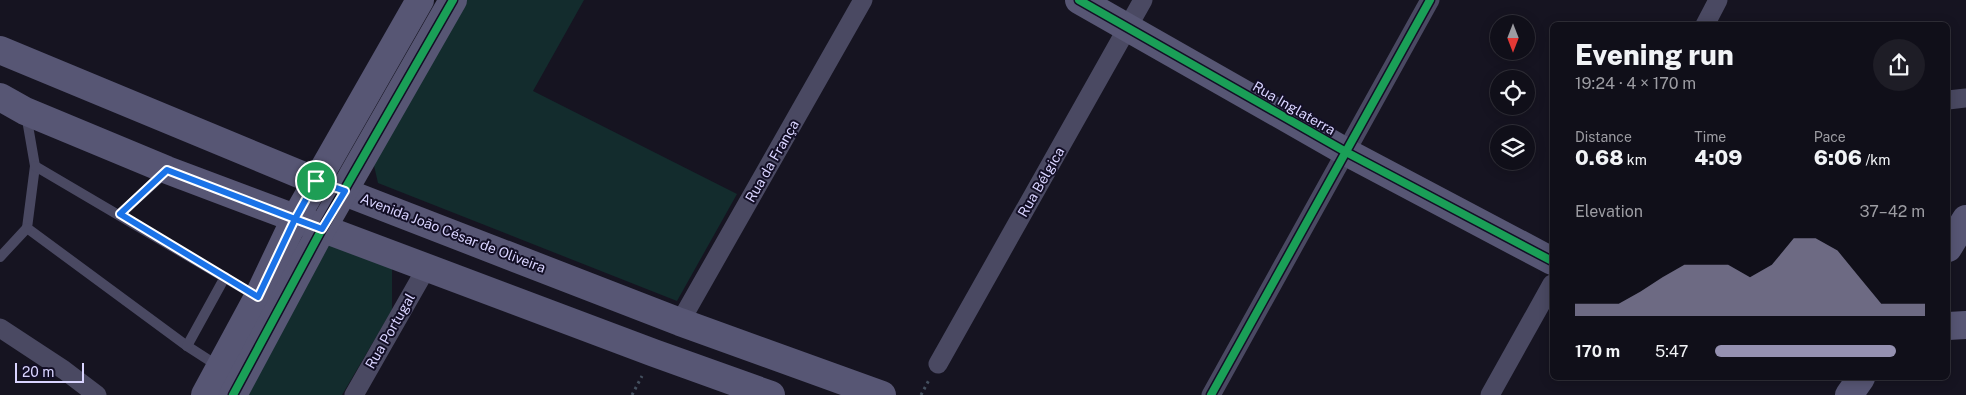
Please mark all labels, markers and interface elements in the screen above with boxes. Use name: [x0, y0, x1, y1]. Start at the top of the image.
north arrow: [1490, 15, 1535, 60]
map controls: [1490, 15, 1535, 170]
text: Evening run: [1575, 38, 1734, 71]
button: share: [1873, 39, 1925, 91]
button: locate: [1490, 70, 1535, 115]
text: 19:24 · 4 × 170 m: [1575, 74, 1696, 93]
street label: Rua Inglaterra: [1250, 78, 1338, 138]
street label: Rua da França: [742, 117, 802, 205]
button: layers: [1490, 125, 1535, 170]
text: Distance: [1575, 129, 1632, 145]
text: Time: [1694, 129, 1726, 145]
text: Pace: [1814, 129, 1846, 145]
street label: Rua Bélgica: [1015, 144, 1067, 220]
text: 0.68: [1575, 145, 1623, 170]
text: 4:09: [1694, 145, 1742, 170]
text: 6:06: [1814, 145, 1862, 170]
text: km: [1623, 152, 1647, 168]
text: /km: [1862, 152, 1890, 168]
pin: [295, 160, 337, 202]
icon: arrive: [302, 167, 330, 195]
street label: Avenida João César de Oliveira: [358, 190, 548, 276]
text: Elevation: [1575, 202, 1643, 221]
text: 37–42 m: [1859, 202, 1925, 221]
street label: Rua Portugal: [362, 290, 418, 372]
text: 170 m: [1575, 342, 1620, 361]
text: 5:47: [1655, 342, 1688, 361]
scale bar: [15, 360, 84, 383]
text: 20 m: [22, 364, 54, 380]

